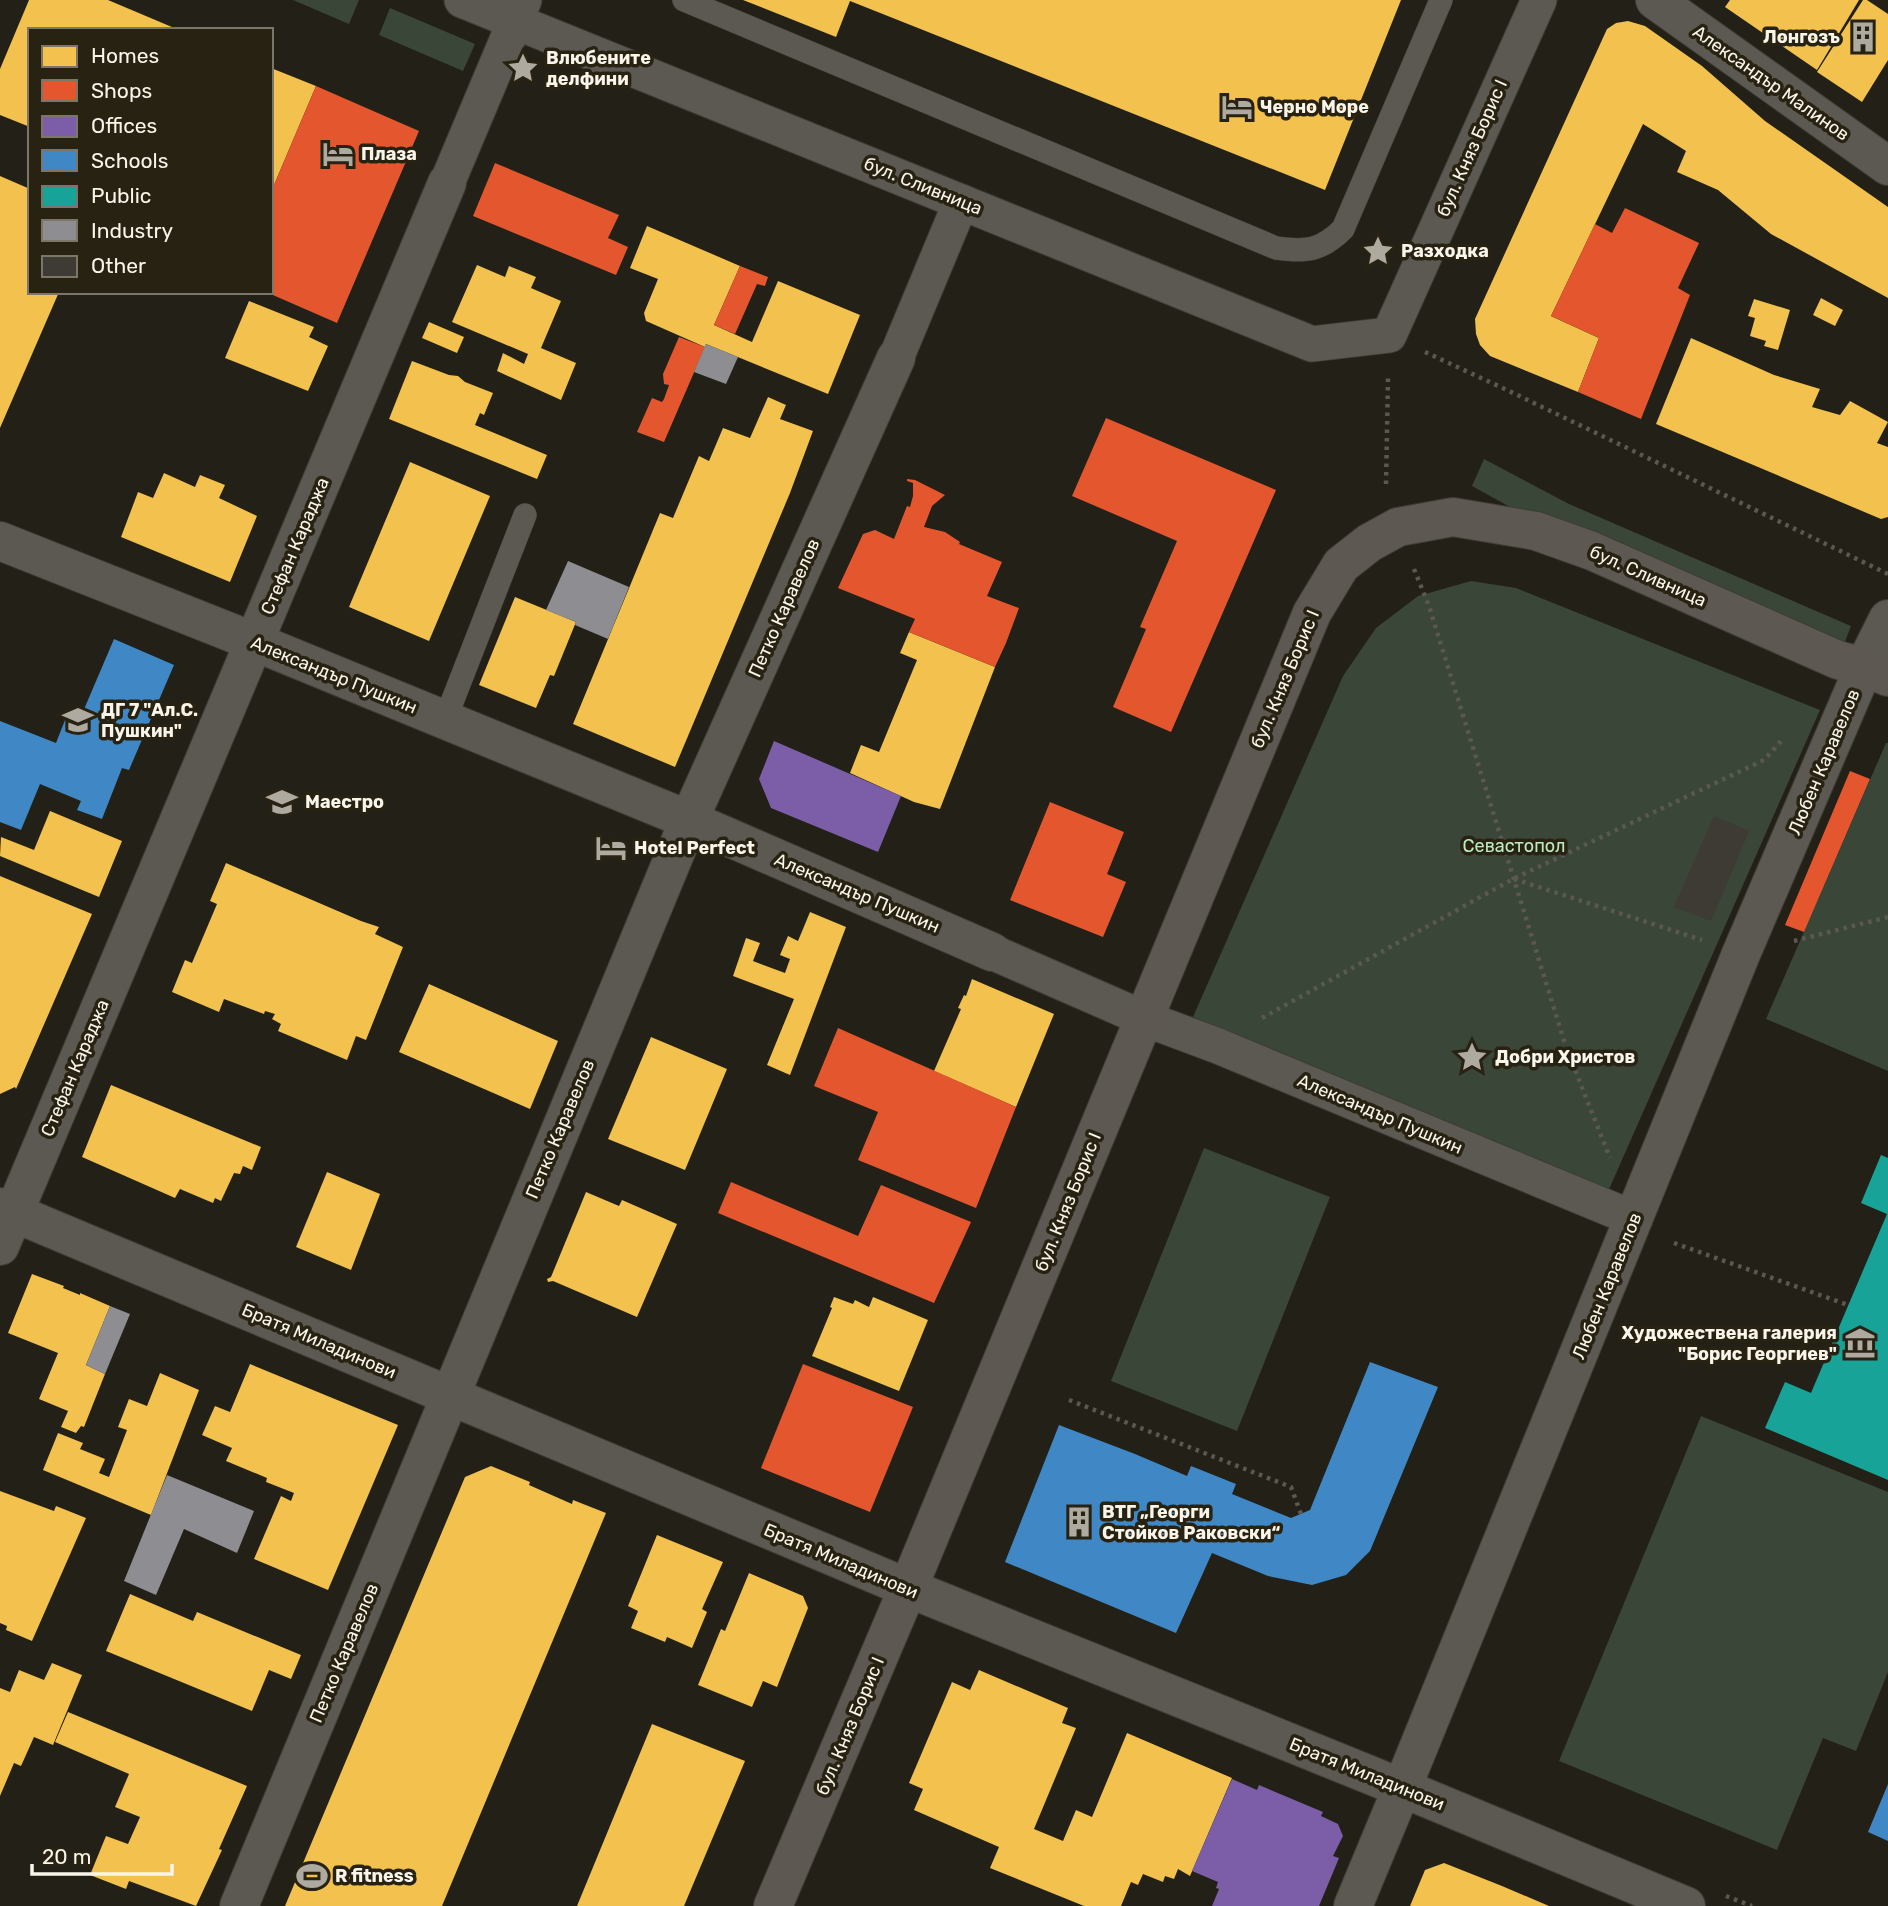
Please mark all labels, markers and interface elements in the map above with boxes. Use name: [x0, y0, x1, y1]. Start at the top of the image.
building icon: Лонгозъ: [1846, 20, 1880, 54]
street label: Александър Малинов: [1689, 21, 1853, 145]
place label: Лонгозъ: [1763, 26, 1840, 48]
legend: [28, 28, 273, 294]
text: Homes: [91, 43, 159, 68]
place label: Влюбените делфини: [546, 47, 651, 90]
place icon: Влюбените делфини: [506, 51, 540, 85]
street label: бул. Княз Борис I: [1432, 76, 1512, 220]
text: Shops: [91, 78, 152, 103]
hotel icon: Черно Море: [1220, 90, 1254, 124]
place label: Черно Море: [1260, 96, 1369, 118]
text: Offices: [91, 113, 157, 138]
hotel icon: Плаза: [321, 137, 355, 171]
place label: Плаза: [361, 143, 417, 165]
text: Schools: [91, 148, 168, 173]
street label: бул. Сливница: [861, 152, 985, 220]
text: Public: [91, 183, 151, 208]
text: Industry: [91, 218, 173, 243]
place icon: Разходка: [1361, 234, 1395, 268]
place label: Разходка: [1401, 240, 1489, 262]
text: Other: [91, 253, 146, 278]
street label: Стефан Караджа: [256, 474, 334, 618]
street label: Петко Каравелов: [744, 535, 824, 681]
street label: бул. Сливница: [1586, 540, 1710, 612]
street label: бул. Княз Борис I: [1246, 607, 1324, 751]
street label: Александър Пушкин: [248, 632, 420, 718]
street label: Любен Каравелов: [1783, 686, 1865, 838]
place label: ДГ 7 "Ал.С. Пушкин": [101, 699, 198, 742]
school or university icon: ДГ 7 "Ал.С. Пушкин": [61, 703, 95, 737]
school or university icon: Маестро: [265, 785, 299, 819]
place label: Маестро: [305, 791, 384, 813]
hotel icon: Hotel Perfect: [594, 831, 628, 865]
park label: Севастопол: [1463, 835, 1565, 857]
place label: Hotel Perfect: [634, 837, 755, 859]
street label: Александър Пушкин: [771, 848, 943, 938]
street label: Стефан Караджа: [36, 996, 114, 1140]
place icon: Добри Христов: [1455, 1040, 1489, 1074]
place label: Добри Христов: [1495, 1046, 1636, 1068]
street label: Петко Каравелов: [521, 1056, 599, 1202]
street label: Александър Пушкин: [1294, 1069, 1466, 1159]
street label: бул. Княз Борис I: [1030, 1129, 1106, 1275]
street label: Любен Каравелов: [1568, 1210, 1646, 1362]
street label: Братя Миладинови: [239, 1299, 399, 1383]
place label: Художествена галерия "Борис Георгиев": [1621, 1322, 1837, 1365]
museum icon: Художествена галерия "Борис Георгиев": [1843, 1326, 1877, 1360]
place label: ВТГ „Георги Стойков Раковски“: [1102, 1501, 1280, 1544]
building icon: ВТГ „Георги Стойков Раковски“: [1062, 1505, 1096, 1539]
street label: Братя Миладинови: [761, 1519, 921, 1603]
street label: Петко Каравелов: [305, 1580, 383, 1726]
street label: бул. Княз Борис I: [811, 1654, 889, 1798]
street label: Братя Миладинови: [1286, 1733, 1448, 1815]
scale bar: [32, 1832, 172, 1876]
text: 20 m: [42, 1844, 91, 1869]
sports icon: R fitness: [295, 1859, 329, 1893]
place label: R fitness: [335, 1865, 414, 1887]

